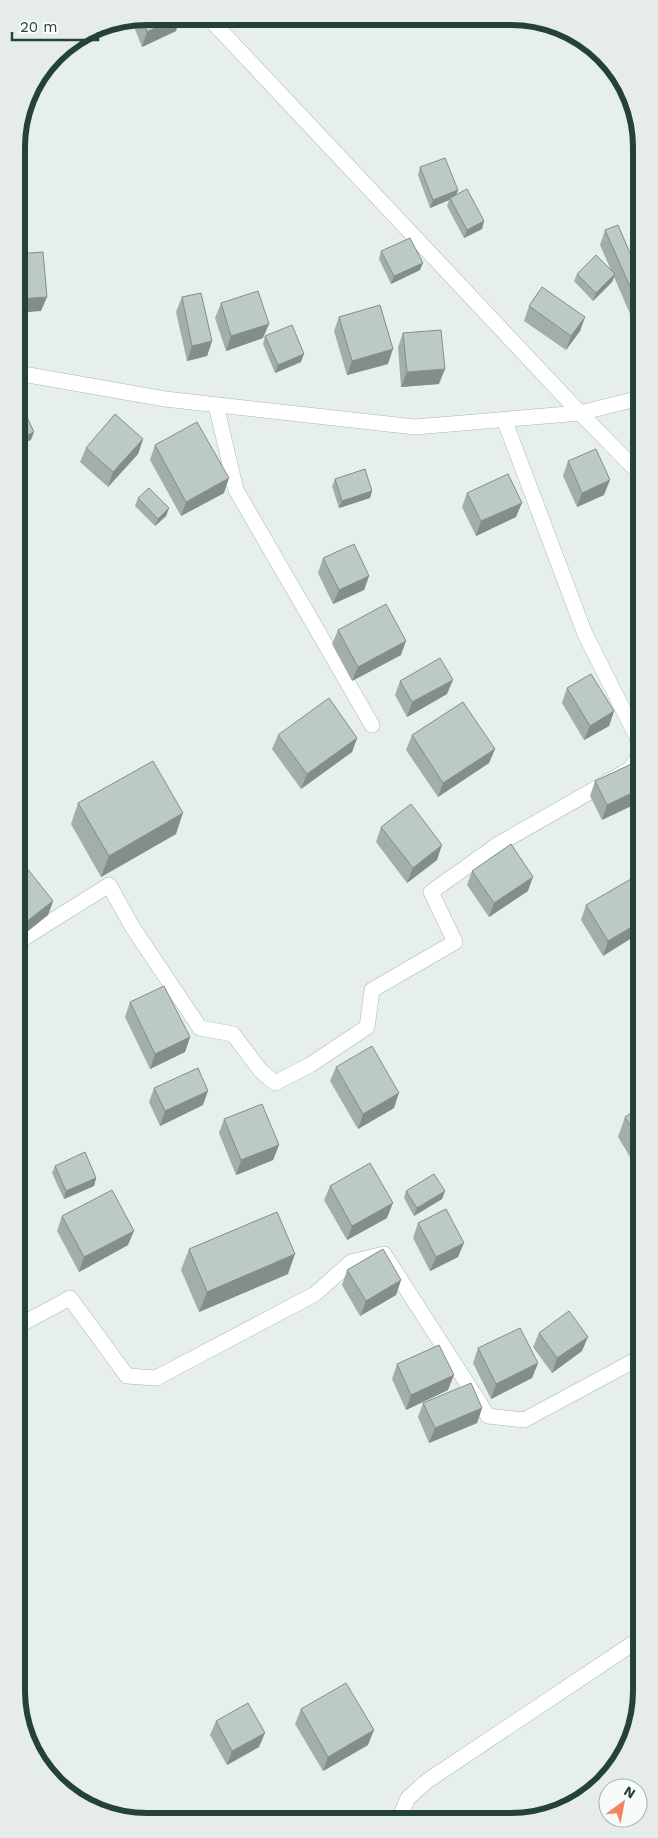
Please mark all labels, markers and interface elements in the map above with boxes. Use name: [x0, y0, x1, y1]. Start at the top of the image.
scale bar: [12, 10, 99, 42]
text: 20 m: [20, 18, 58, 36]
north arrow: [598, 1778, 648, 1828]
text: N: [621, 1782, 639, 1802]

